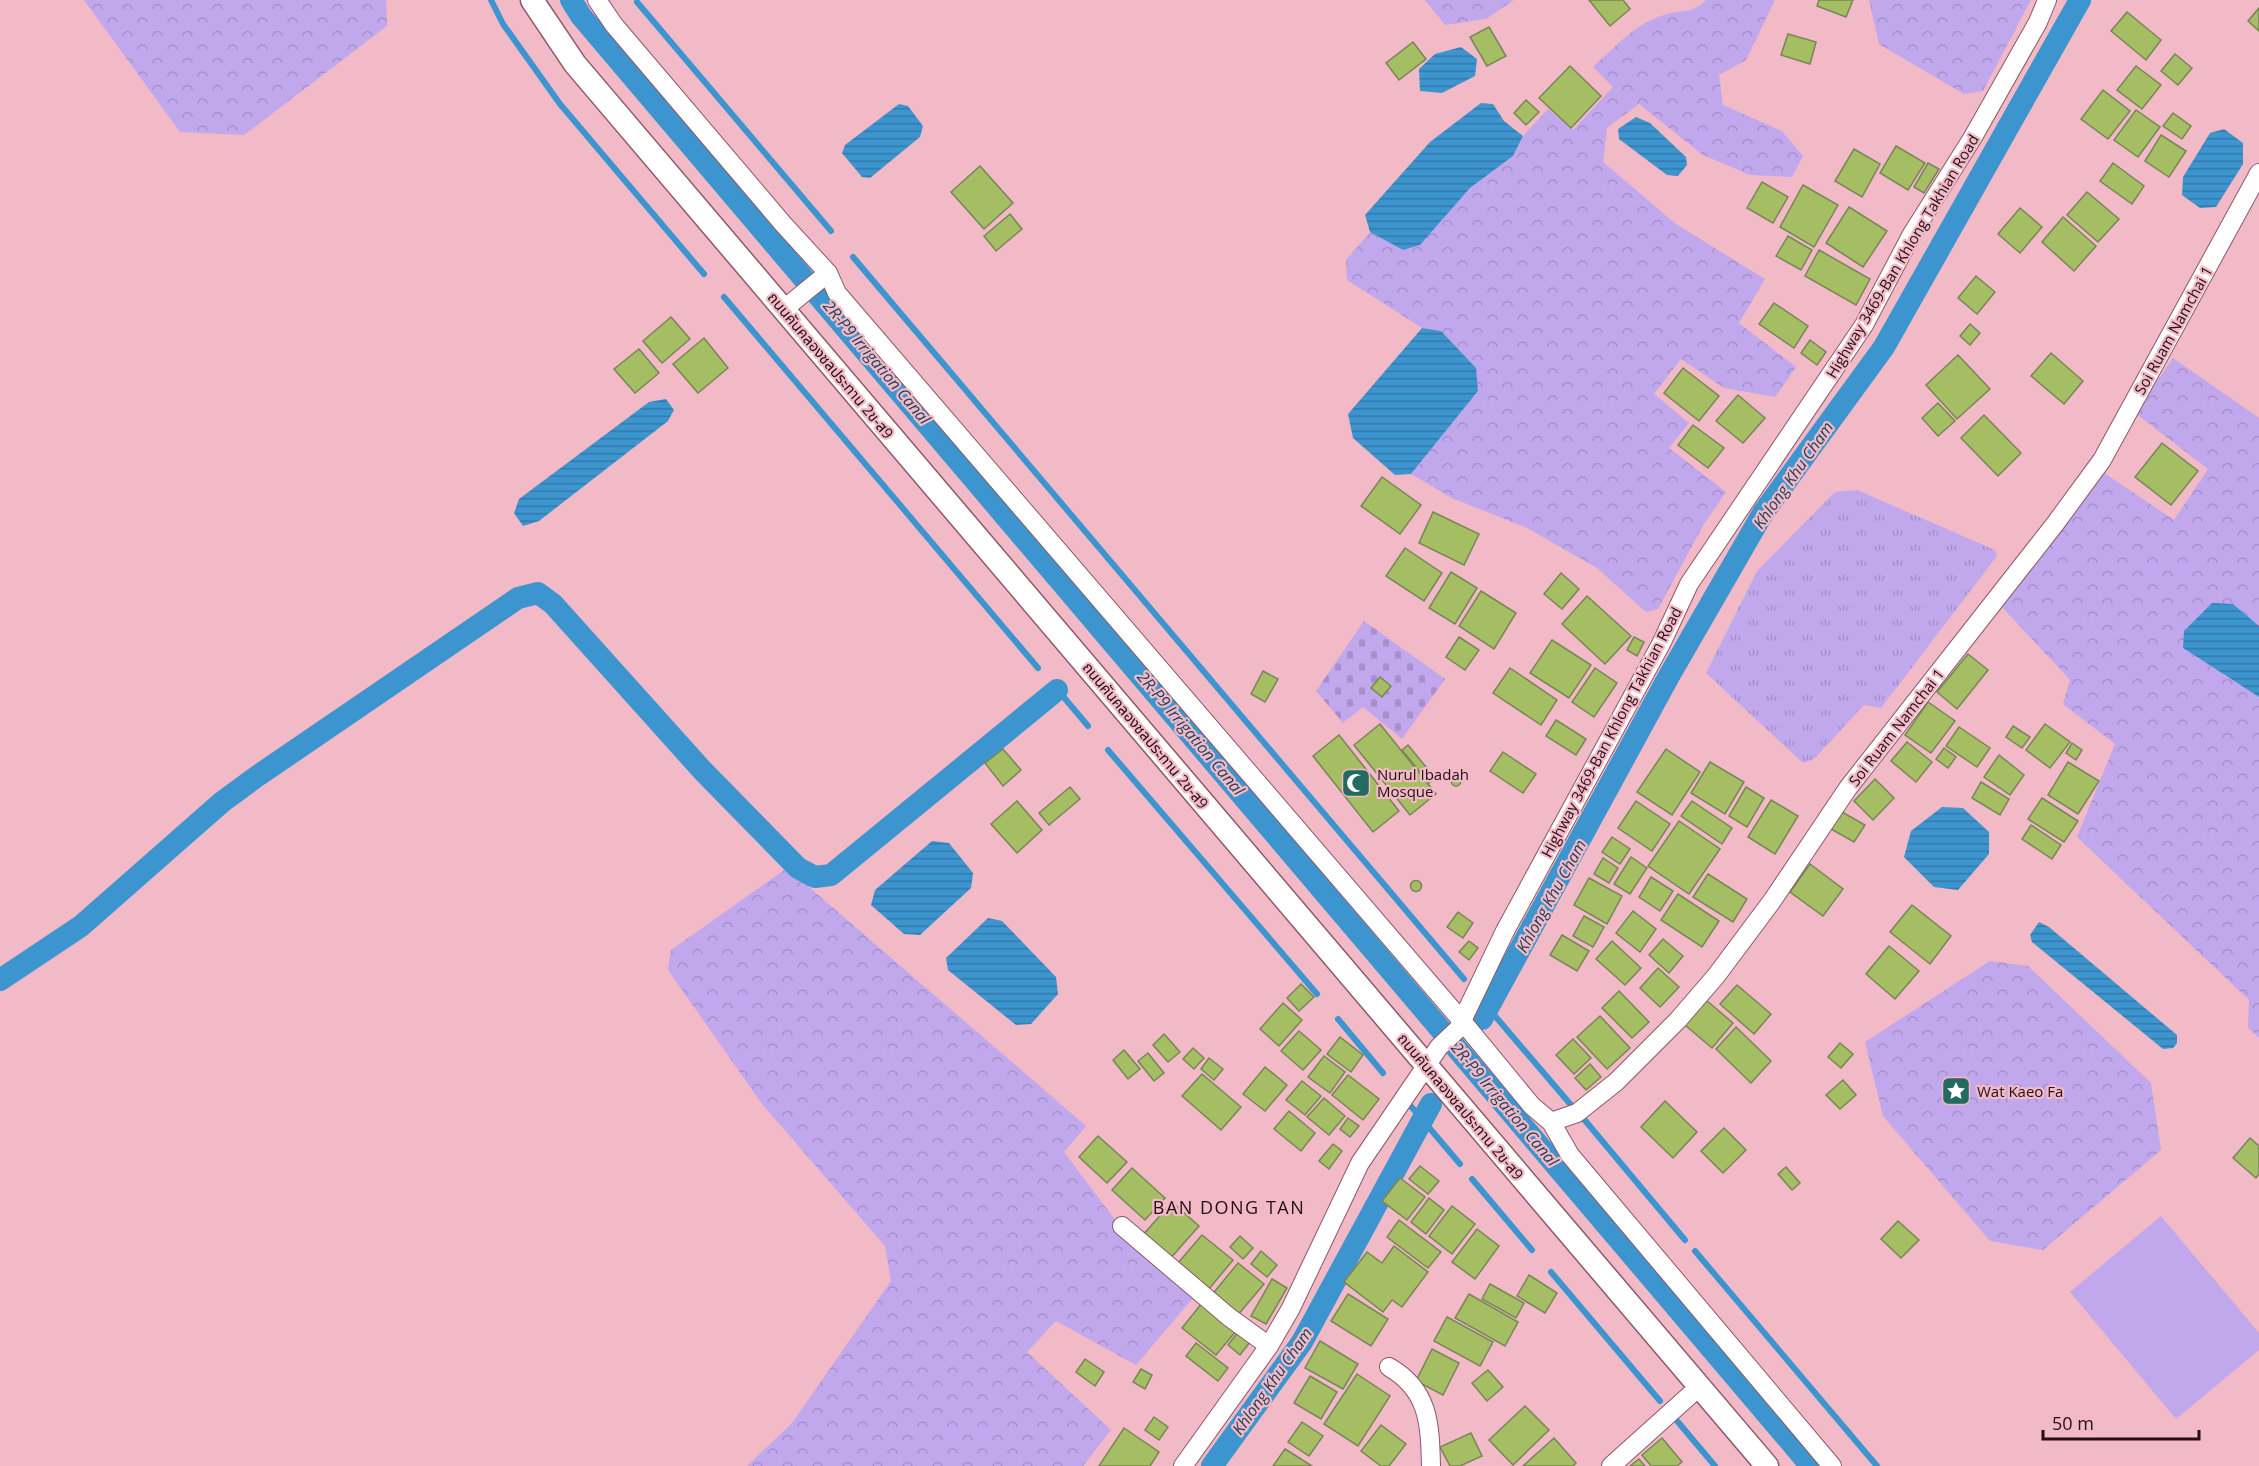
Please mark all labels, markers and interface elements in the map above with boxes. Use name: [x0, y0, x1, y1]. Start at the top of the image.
street label: Highway 3469-Ban Khlong Takhian Road: [1821, 130, 1983, 382]
street label: Soi Ruam Namchai 1: [2129, 262, 2217, 398]
street label: ถนนคันคลองชลประทาน 2ข-ส9: [764, 287, 898, 443]
water label: 2R-P9 Irrigation Canal: [818, 295, 936, 429]
water label: Khlong Khu Cham: [1748, 417, 1838, 533]
street label: Highway 3469-Ban Khlong Takhian Road: [1536, 603, 1686, 861]
street label: ถนนคันคลองชลประทาน 2ข-ส9: [1079, 657, 1213, 813]
street label: Soi Ruam Namchai 1: [1844, 664, 1948, 790]
water label: 2R-P9 Irrigation Canal: [1132, 666, 1250, 800]
place label: Nurul Ibadah Mosque: [1377, 764, 1469, 801]
mosque icon: Nurul Ibadah Mosque: [1340, 767, 1372, 799]
water label: Khlong Khu Cham: [1511, 835, 1591, 956]
street label: ถนนคันคลองชลประทาน 2ข-ส9: [1394, 1028, 1528, 1184]
water label: 2R-P9 Irrigation Canal: [1446, 1037, 1564, 1171]
place icon: Wat Kaeo Fa: [1940, 1075, 1972, 1107]
place label: Wat Kaeo Fa: [1977, 1081, 2063, 1101]
district label: BAN DONG TAN: [1153, 1195, 1305, 1219]
water label: Khlong Khu Cham: [1227, 1323, 1317, 1439]
scale bar: [2043, 1403, 2199, 1441]
text: 50 m: [2052, 1411, 2094, 1435]

